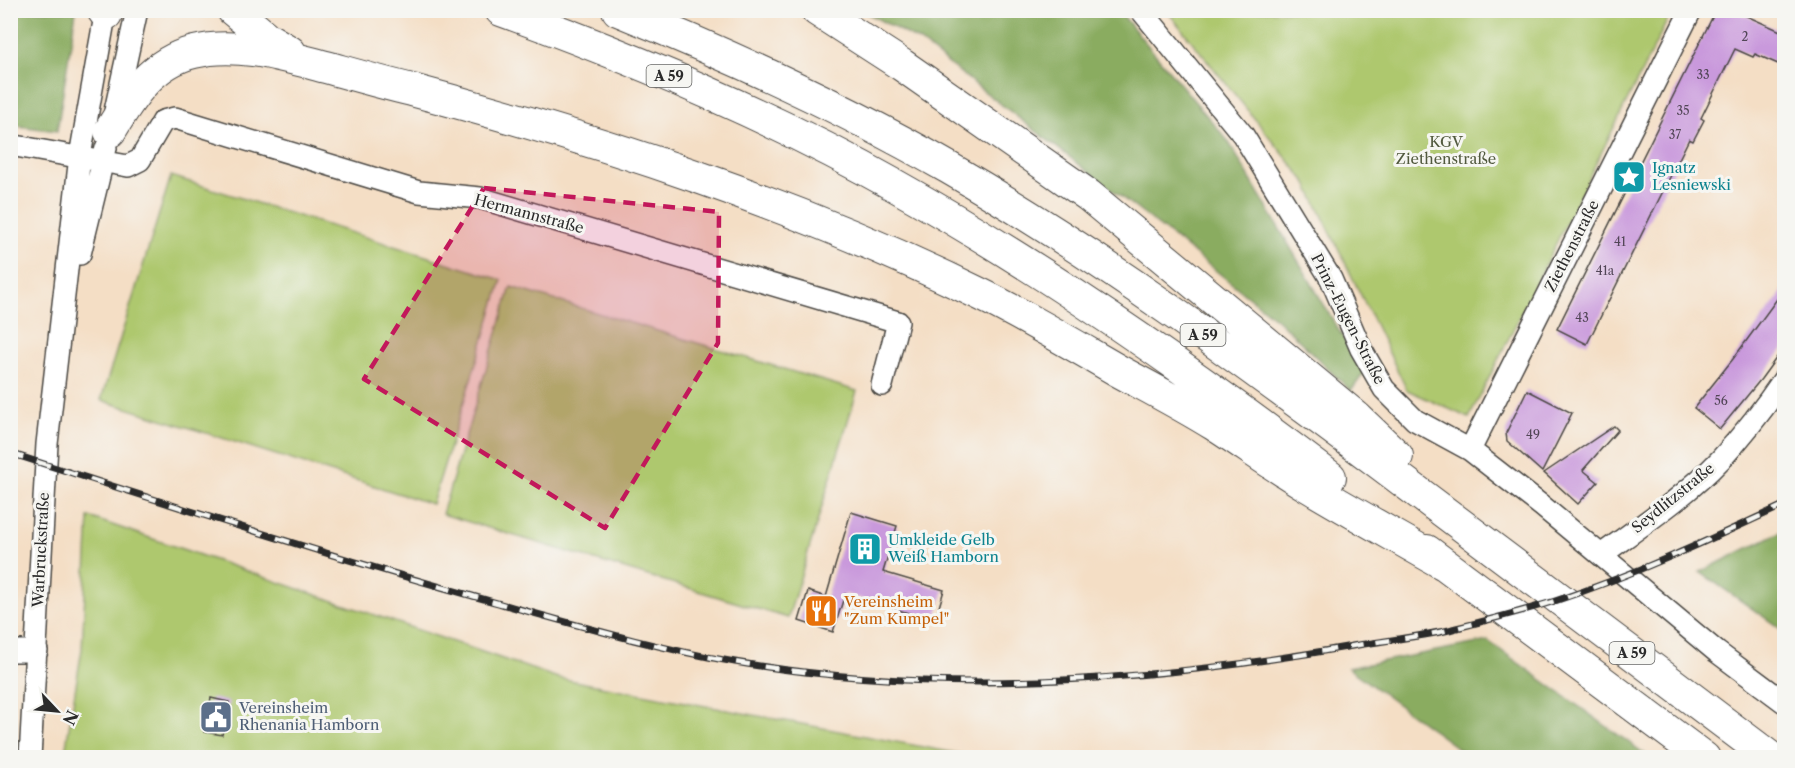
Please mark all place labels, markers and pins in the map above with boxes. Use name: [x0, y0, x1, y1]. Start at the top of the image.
place label: Ignatz Lesniewski: [1652, 158, 1731, 194]
place icon: Ignatz Lesniewski: [1611, 159, 1647, 195]
place label: Umkleide Gelb Weiß Hamborn: [887, 530, 999, 566]
building icon: Umkleide Gelb Weiß Hamborn: [847, 531, 883, 567]
place label: Vereinsheim "Zum Kumpel": [843, 592, 949, 628]
restaurant icon: Vereinsheim "Zum Kumpel": [803, 593, 839, 629]
place label: Vereinsheim Rhenania Hamborn: [238, 698, 380, 734]
public building icon: Vereinsheim Rhenania Hamborn: [198, 699, 234, 735]

